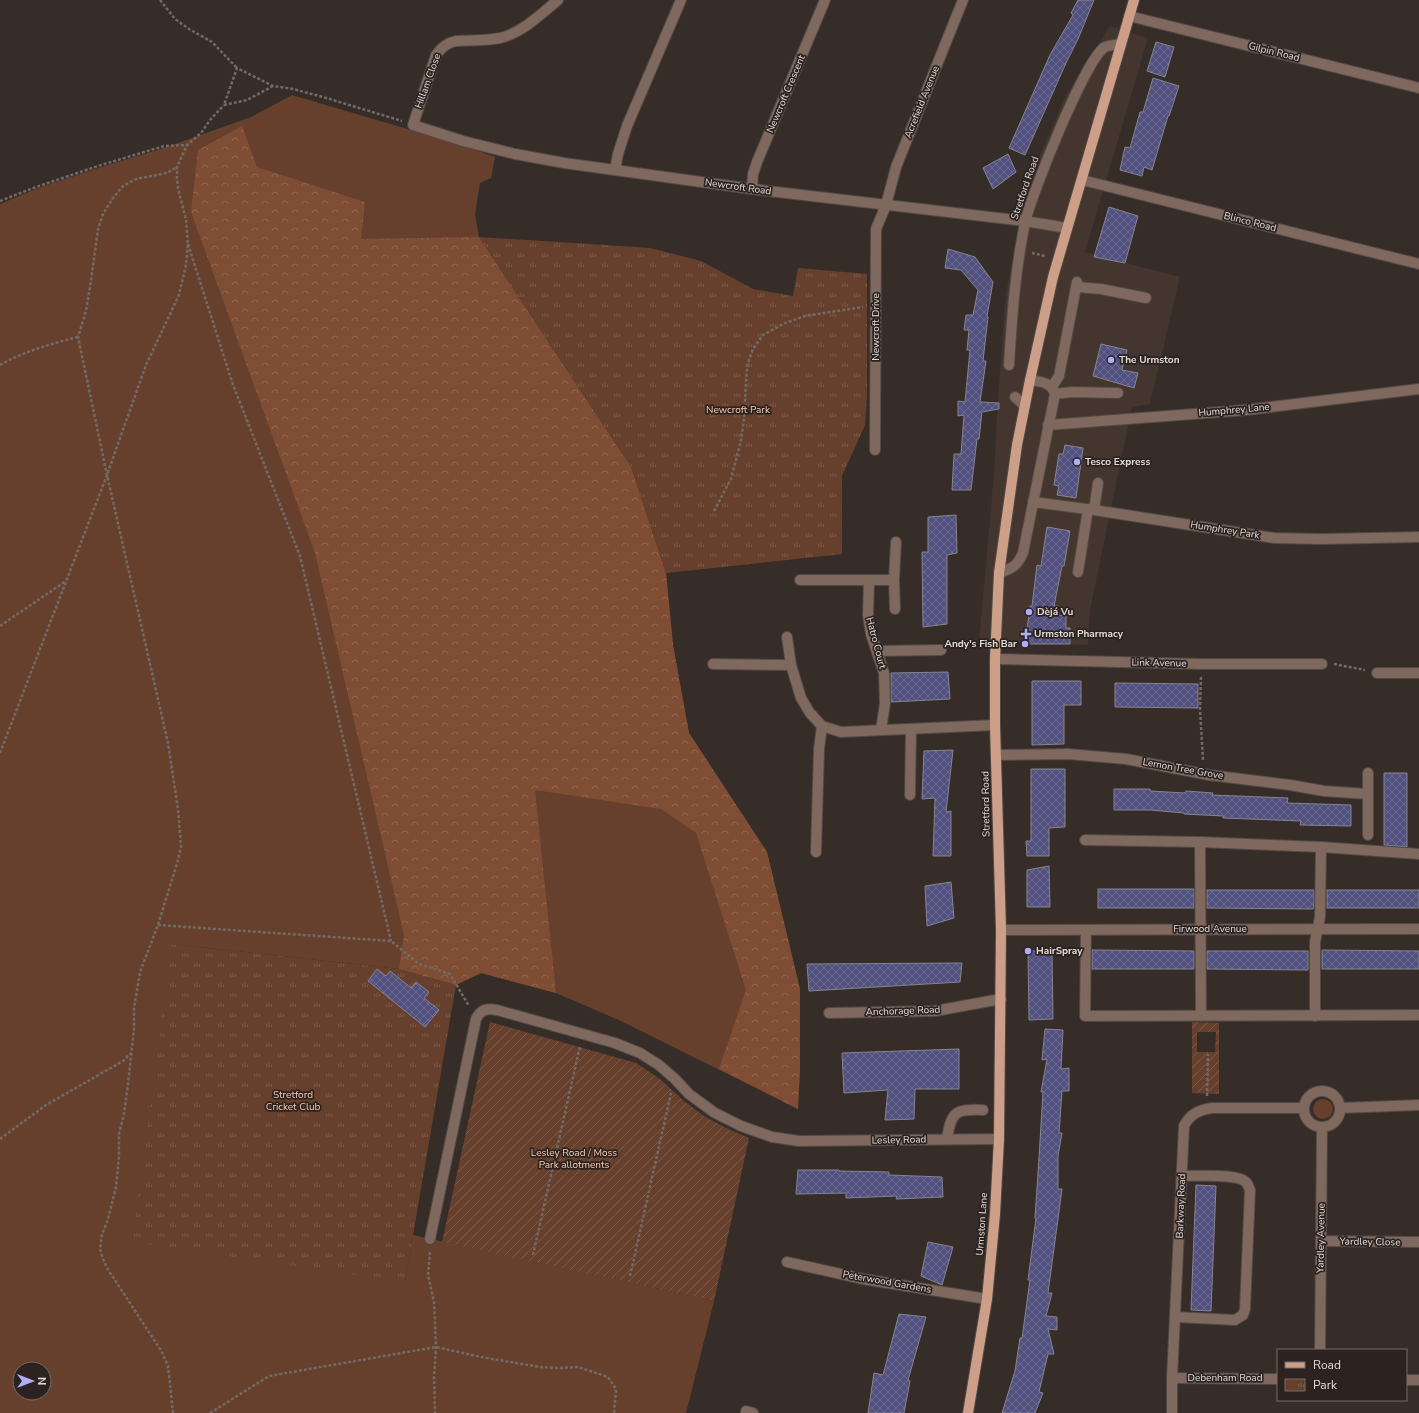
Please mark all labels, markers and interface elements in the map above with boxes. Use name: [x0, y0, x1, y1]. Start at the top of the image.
street label: Gilpin Road: [1247, 39, 1301, 65]
street label: Hillam Close: [412, 52, 444, 110]
street label: Newcroft Crescent: [763, 53, 809, 135]
street label: Acrefield Avenue: [901, 64, 943, 140]
street label: Stretford Road: [1008, 154, 1042, 221]
street label: Newcroft Road: [704, 175, 772, 199]
street label: Blinco Road: [1222, 209, 1278, 235]
street label: Newcroft Drive: [869, 293, 883, 361]
place label: The Urmston: [1119, 353, 1180, 367]
marker: The Urmston: [1106, 355, 1116, 365]
street label: Humphrey Lane: [1198, 400, 1270, 420]
park label: Newcroft Park: [706, 403, 771, 417]
place label: Tesco Express: [1085, 455, 1150, 469]
marker: Tesco Express: [1072, 457, 1082, 467]
street label: Humphrey Park: [1189, 518, 1262, 543]
place label: Dèjá Vu: [1037, 605, 1073, 619]
marker: Dèjá Vu: [1024, 607, 1034, 617]
street label: Hatro Court: [862, 616, 890, 671]
place label: Urmston Pharmacy: [1034, 627, 1124, 641]
marker: Urmston Pharmacy: [1021, 629, 1031, 639]
place label: Andy's Fish Bar: [945, 637, 1017, 651]
marker: Andy's Fish Bar: [1020, 639, 1030, 649]
street label: Link Avenue: [1131, 656, 1187, 670]
street label: Lemon Tree Grove: [1142, 755, 1224, 783]
street label: Stretford Road: [978, 771, 994, 837]
street label: Firwood Avenue: [1173, 922, 1247, 936]
place label: HairSpray: [1036, 944, 1083, 958]
marker: HairSpray: [1023, 946, 1033, 956]
street label: Anchorage Road: [865, 1003, 941, 1019]
park label: Stretford Cricket Club: [266, 1088, 320, 1114]
street label: Lesley Road: [872, 1133, 927, 1147]
park label: Lesley Road / Moss Park allotments: [531, 1146, 617, 1172]
street label: Barkway Road: [1173, 1173, 1189, 1239]
street label: Urmston Lane: [973, 1192, 991, 1256]
street label: Yardley Avenue: [1313, 1203, 1329, 1274]
street label: Yardley Close: [1338, 1234, 1401, 1250]
street label: Peterwood Gardens: [842, 1267, 933, 1297]
legend: [1277, 1349, 1407, 1401]
text: Road: [1313, 1357, 1341, 1373]
north arrow: [12, 1361, 52, 1401]
street label: Debenham Road: [1188, 1371, 1263, 1385]
text: N: [34, 1377, 49, 1385]
text: Park: [1313, 1377, 1338, 1393]

